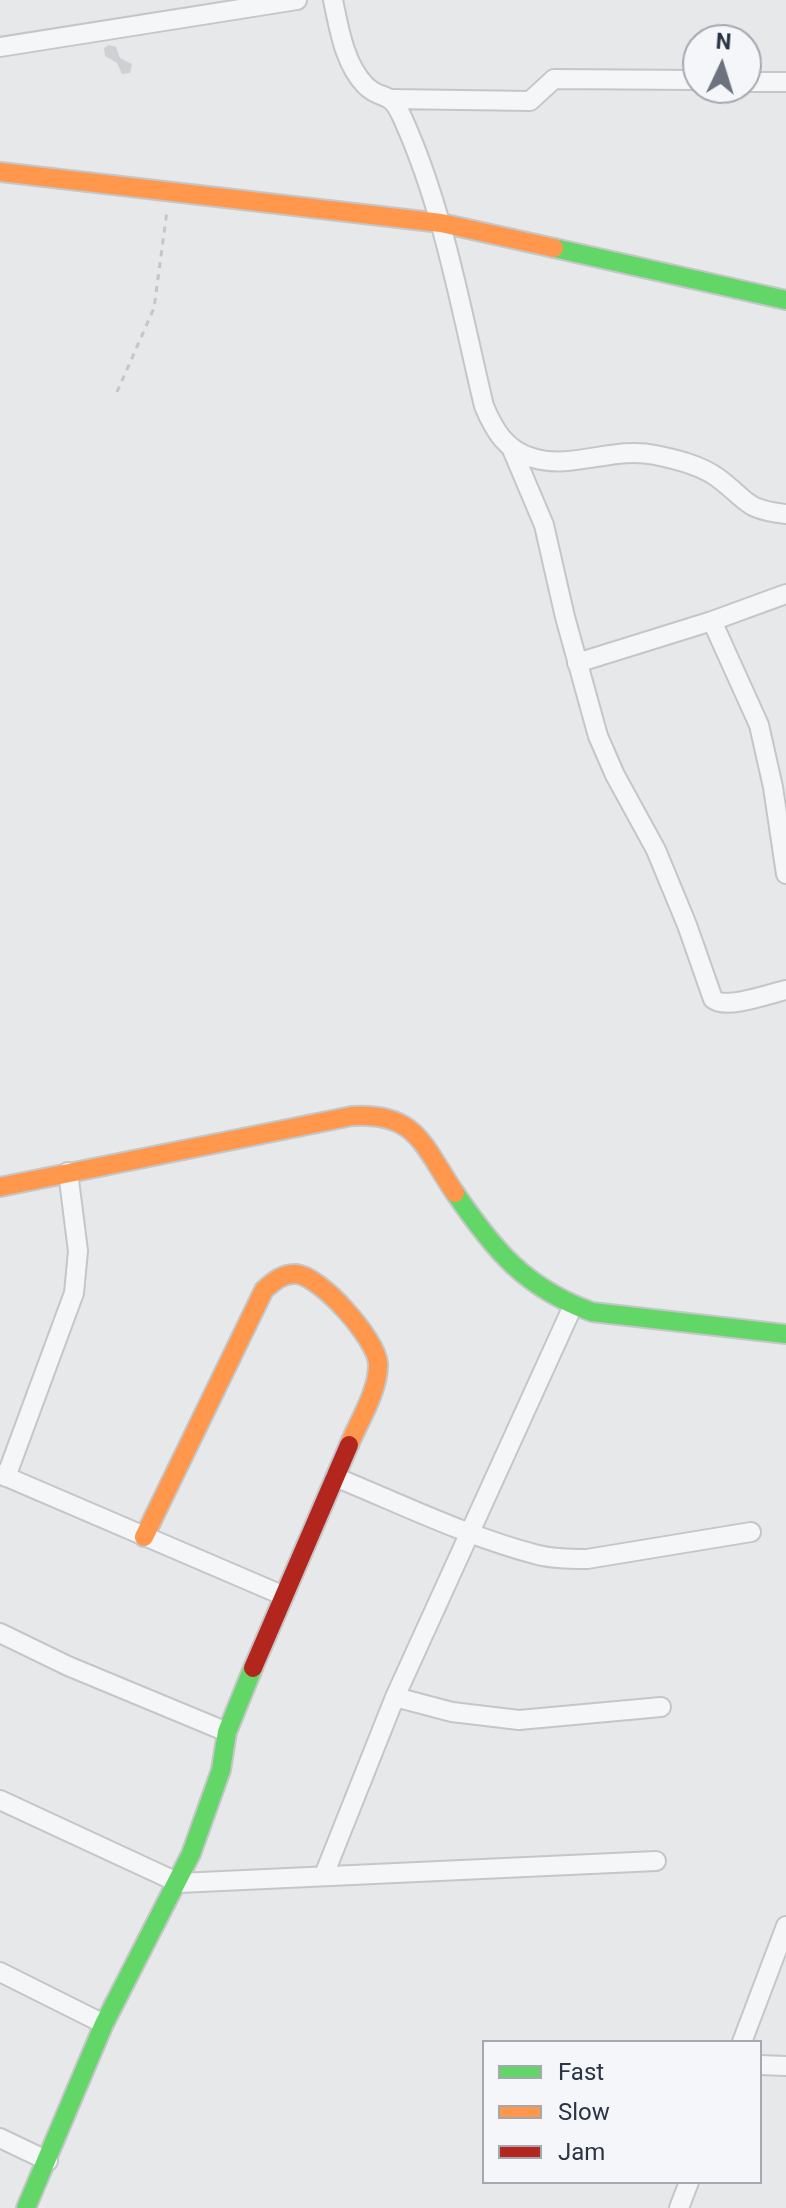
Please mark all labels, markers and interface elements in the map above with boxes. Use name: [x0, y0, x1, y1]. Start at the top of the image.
north arrow: [682, 24, 762, 104]
text: N: [715, 29, 732, 55]
legend: [482, 2040, 762, 2184]
text: Fast: [558, 2058, 604, 2086]
text: Slow: [558, 2098, 610, 2126]
text: Jam: [558, 2138, 605, 2166]

